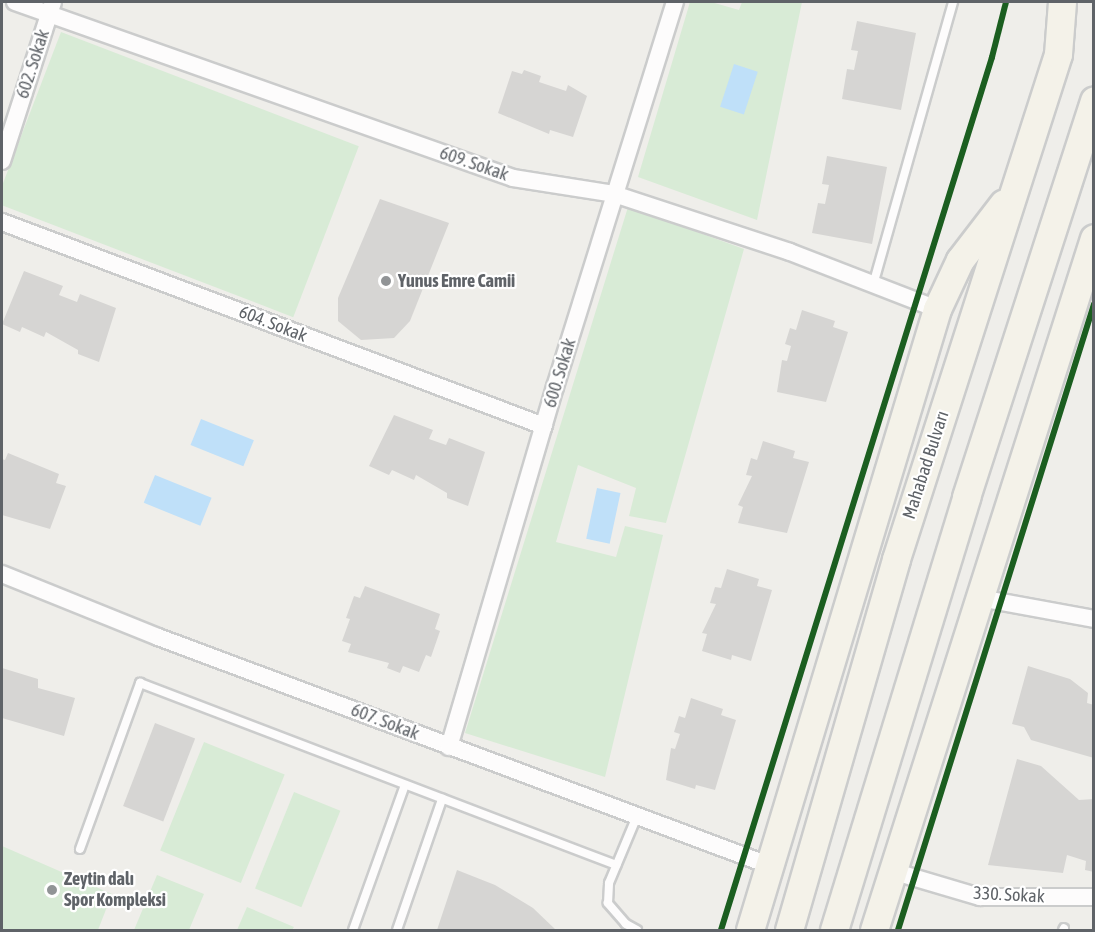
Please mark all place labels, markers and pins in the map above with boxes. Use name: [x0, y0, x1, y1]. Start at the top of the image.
place label: Yunus Emre Camii: [398, 270, 515, 292]
marker: Yunus Emre Camii: [379, 274, 393, 288]
place label: Zeytin dalı Spor Kompleksi: [64, 869, 166, 912]
marker: Zeytin dalı Spor Kompleksi: [45, 883, 59, 897]

